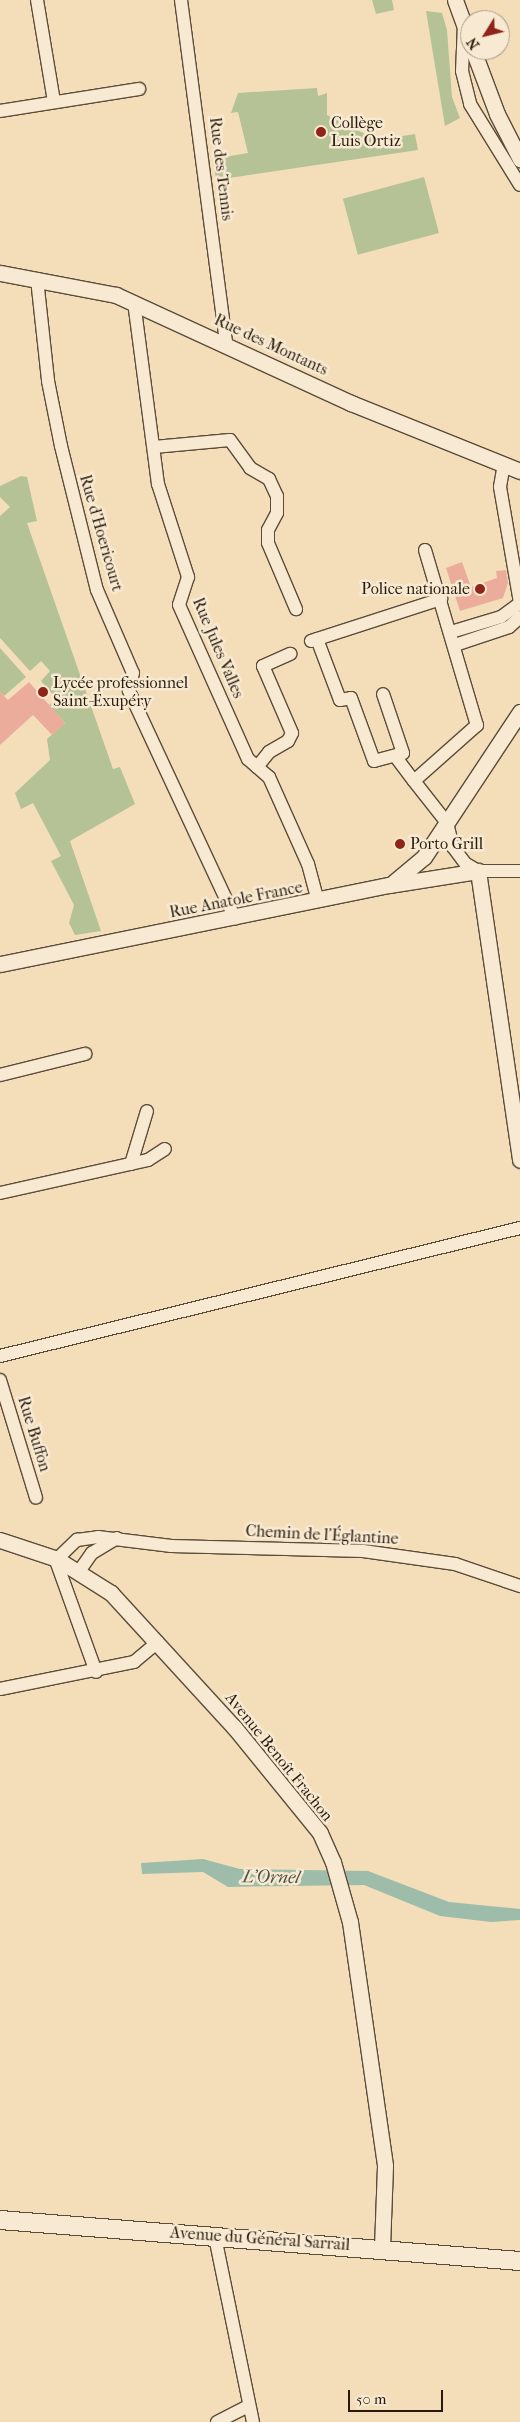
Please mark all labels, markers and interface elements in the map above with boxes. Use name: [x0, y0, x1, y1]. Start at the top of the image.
north arrow: [460, 10, 510, 60]
text: N: [463, 34, 483, 53]
place label: Collège Luis Ortiz: [331, 113, 401, 151]
street label: Rue des Tennis: [205, 116, 237, 222]
marker: Collège Luis Ortiz: [315, 126, 327, 138]
street label: Rue des Montants: [211, 310, 331, 380]
street label: Rue d'Hoericourt: [75, 472, 127, 594]
place label: Police nationale: [361, 579, 470, 599]
marker: Police nationale: [474, 583, 486, 595]
street label: Rue Jules Valles: [188, 595, 248, 701]
place label: Lycée professionnel Saint-Exupéry: [53, 673, 188, 711]
marker: Lycée professionnel Saint-Exupéry: [37, 686, 49, 698]
place label: Porto Grill: [410, 834, 483, 854]
marker: Porto Grill: [394, 838, 406, 850]
street label: Rue Anatole France: [168, 878, 304, 922]
street label: Rue Buffon: [13, 1394, 55, 1474]
street label: Chemin de l'Églantine: [245, 1521, 399, 1549]
street label: Avenue Benoît Frachon: [221, 1689, 337, 1825]
water label: L'Ornel: [242, 1867, 300, 1889]
street label: Avenue du Général Sarrail: [169, 2223, 351, 2255]
scale bar: [350, 2380, 445, 2412]
text: 50 m: [356, 2390, 386, 2408]

